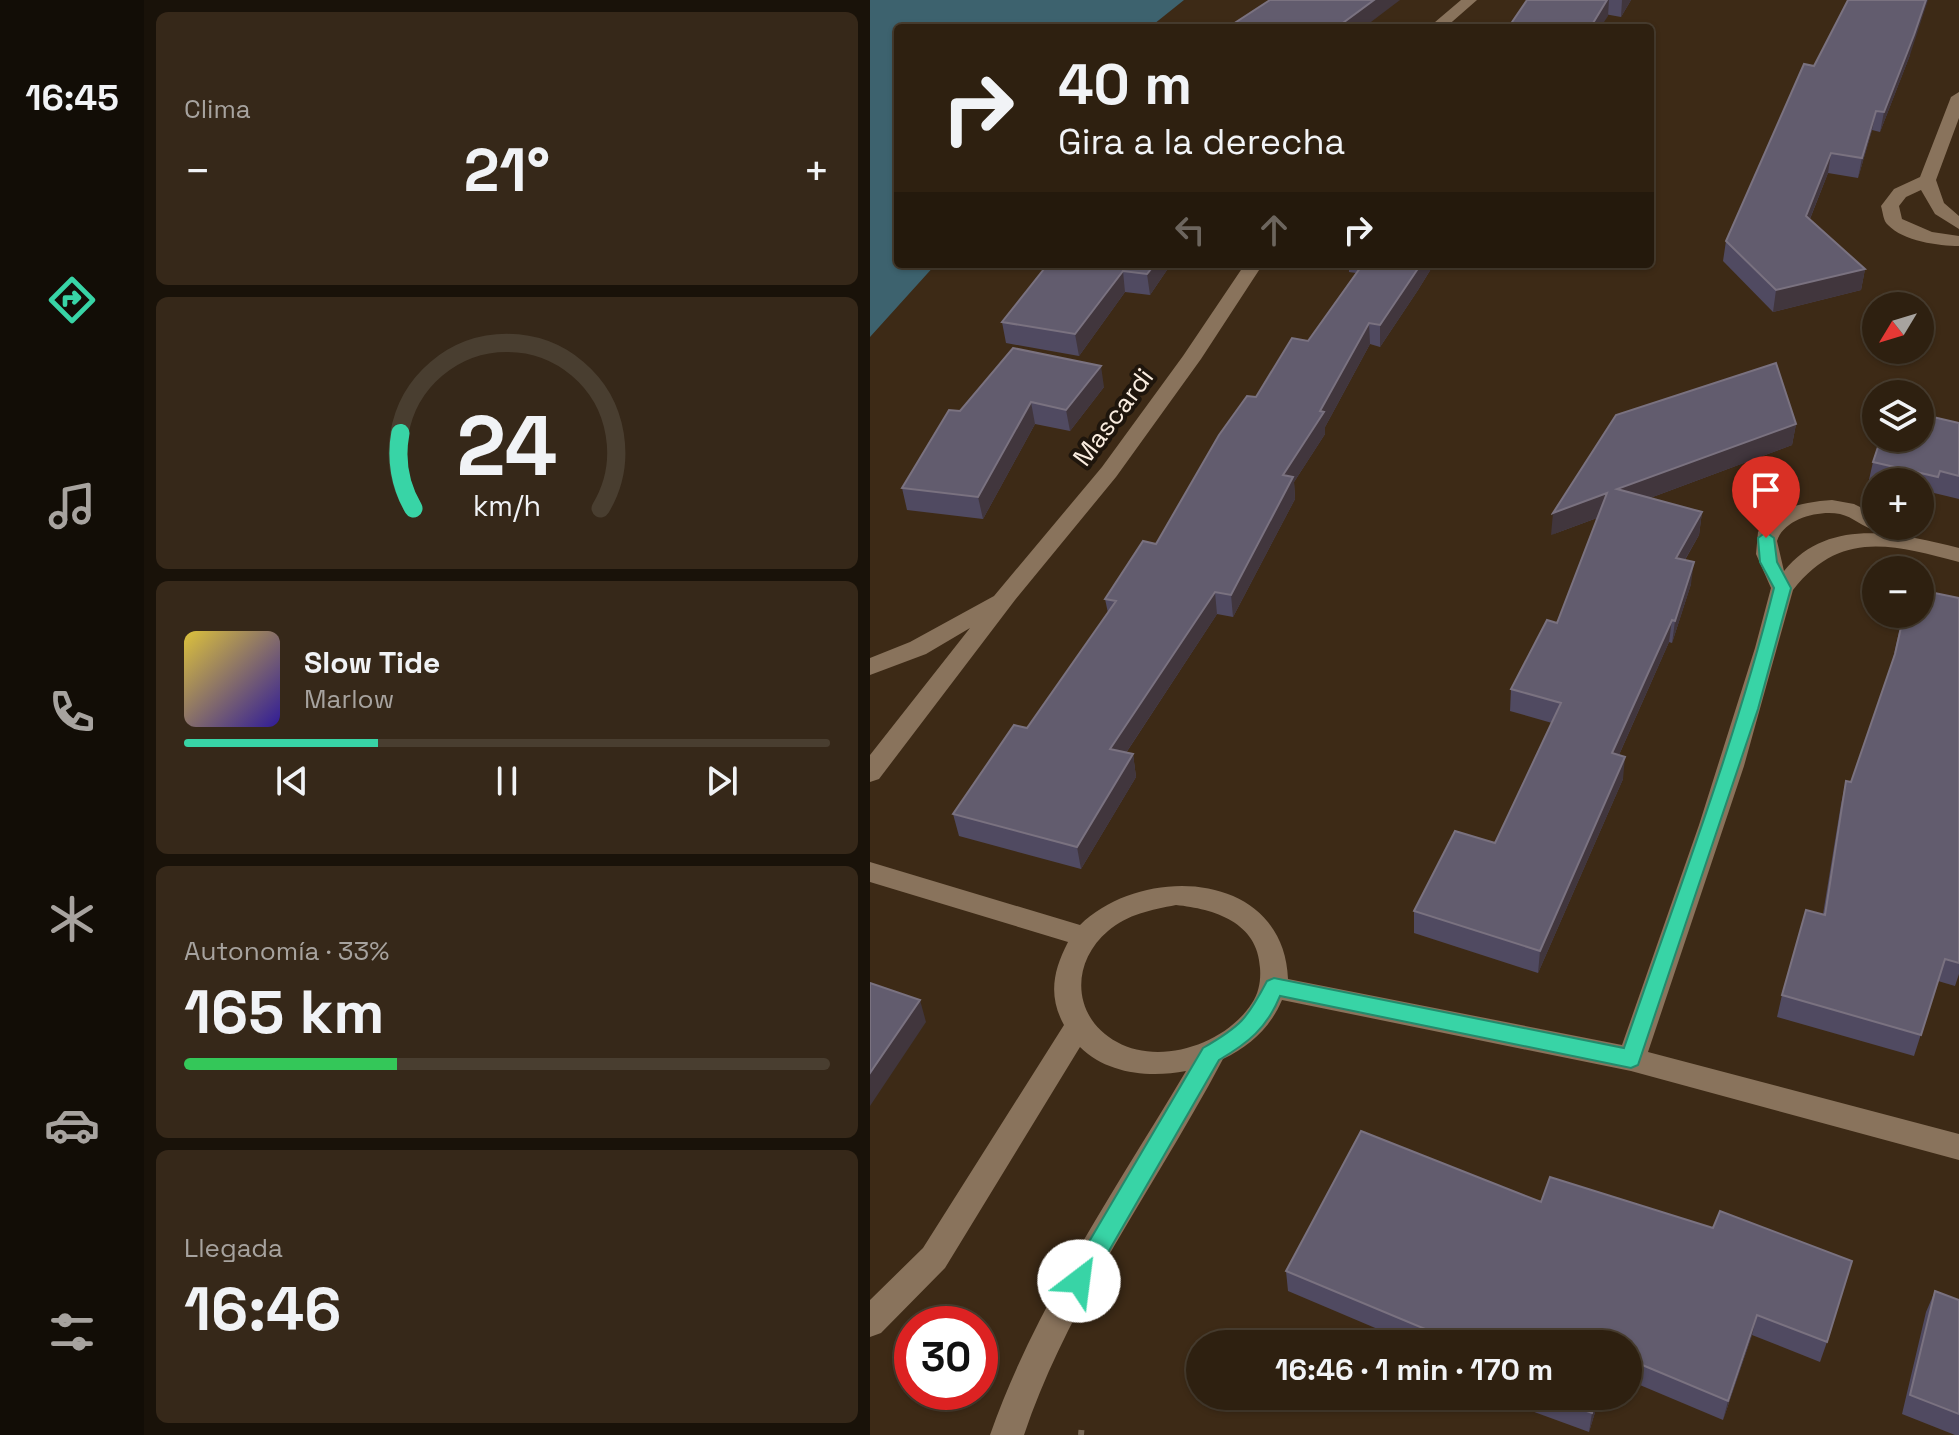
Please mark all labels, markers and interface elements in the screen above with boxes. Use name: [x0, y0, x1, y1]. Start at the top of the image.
text: 40 m: [1058, 49, 1192, 120]
icon: right: [926, 56, 1030, 160]
text: 16:45: [25, 75, 119, 121]
text: Clima: [184, 92, 251, 126]
text: Gira a la derecha: [1058, 119, 1345, 165]
text: 21°: [464, 132, 550, 209]
text: −: [184, 143, 211, 199]
text: +: [803, 143, 830, 199]
icon: left: [1168, 208, 1212, 252]
icon: ahead: [1252, 208, 1296, 252]
icon: right: [1336, 208, 1380, 252]
icon: directions: [44, 272, 100, 328]
north arrow: [1862, 292, 1934, 364]
map controls: [1862, 292, 1934, 628]
street label: Mascardi: [1065, 361, 1161, 473]
button: layers: [1862, 380, 1934, 452]
text: 24: [457, 392, 557, 498]
pin: [1732, 456, 1800, 538]
icon: arrive: [1744, 468, 1788, 512]
button: +: [1862, 468, 1934, 540]
icon: music: [44, 478, 100, 534]
text: km/h: [473, 488, 541, 524]
button: −: [1862, 556, 1934, 628]
text: Slow Tide: [304, 643, 440, 682]
text: Marlow: [304, 682, 394, 716]
icon: phone: [44, 684, 100, 740]
icon: previous: [270, 759, 314, 803]
icon: pause: [485, 759, 529, 803]
icon: next: [700, 759, 744, 803]
icon: climate: [44, 891, 100, 947]
text: Autonomía · 33%: [184, 934, 389, 968]
text: 165 km: [184, 974, 385, 1051]
icon: car: [44, 1097, 100, 1153]
text: Llegada: [184, 1231, 283, 1265]
position arrow: [1037, 1239, 1121, 1323]
text: 16:46: [184, 1271, 341, 1348]
icon: filters: [44, 1304, 100, 1360]
speed limit sign: 30: [894, 1306, 998, 1410]
text: 16:46 · 1 min · 170 m: [1275, 1350, 1553, 1389]

